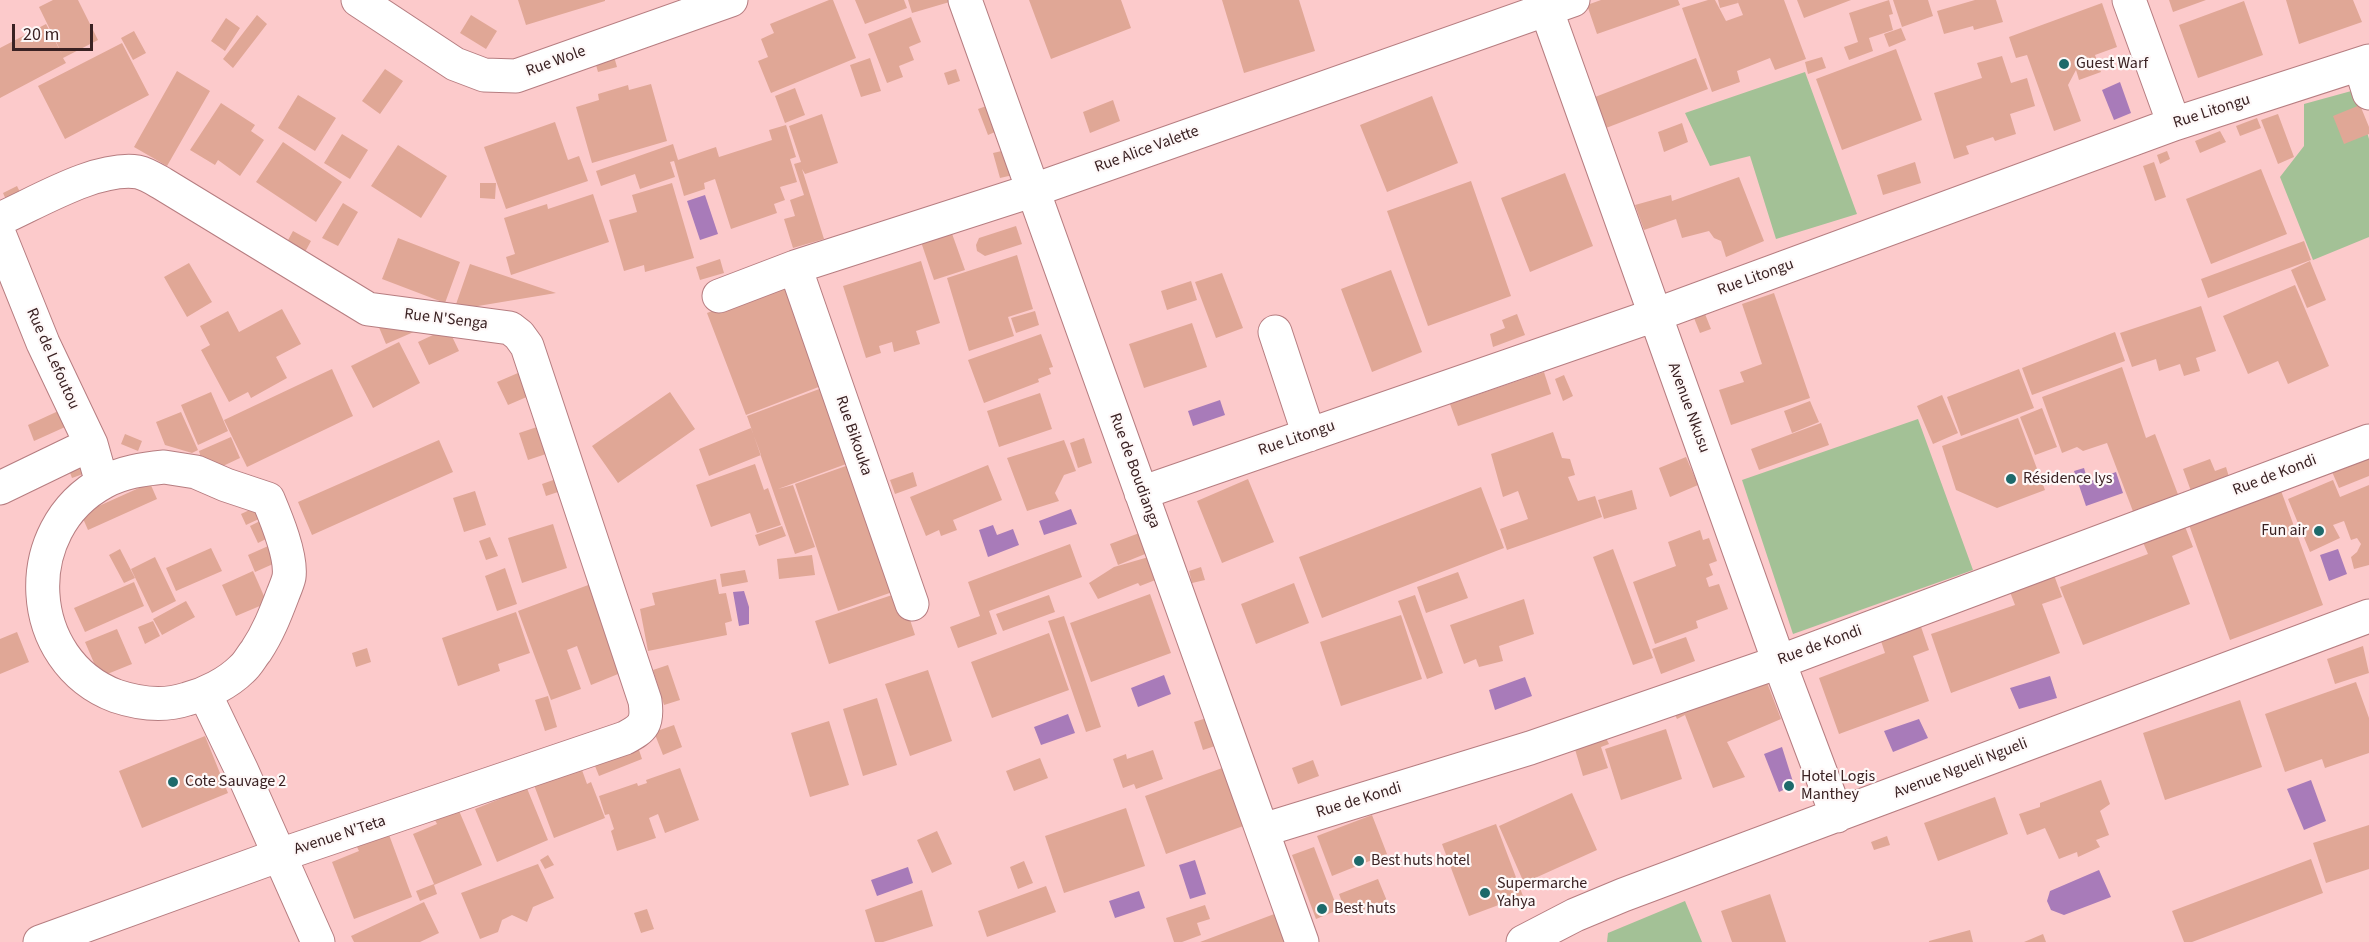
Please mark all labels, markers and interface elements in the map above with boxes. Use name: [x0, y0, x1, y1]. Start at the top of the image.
scale bar: [15, 12, 96, 50]
text: 20 m: [23, 22, 59, 47]
street label: Rue Wole: [523, 42, 589, 82]
place label: Guest Warf: [2076, 54, 2148, 74]
marker: Guest Warf: [2057, 57, 2071, 71]
street label: Rue Litongu: [2171, 91, 2253, 133]
street label: Rue Alice Valette: [1092, 122, 1202, 178]
street label: Rue Litongu: [1715, 255, 1797, 301]
street label: Rue de Lefoutou: [21, 305, 83, 413]
street label: Rue N'Senga: [403, 305, 489, 335]
street label: Avenue Nkusu: [1663, 360, 1713, 456]
street label: Rue Bikouka: [830, 394, 876, 478]
street label: Rue de Boudianga: [1104, 411, 1164, 531]
street label: Rue Litongu: [1256, 417, 1338, 461]
street label: Rue de Kondi: [2230, 451, 2320, 501]
place label: Résidence lys: [2023, 469, 2112, 489]
marker: Résidence lys: [2004, 472, 2018, 486]
place label: Fun air: [2261, 521, 2307, 541]
marker: Fun air: [2312, 524, 2326, 538]
street label: Rue de Kondi: [1775, 622, 1865, 670]
street label: Avenue Ngueli Ngueli: [1891, 735, 2031, 803]
place label: Hotel Logis Manthey: [1801, 767, 1875, 805]
place label: Cote Sauvage 2: [185, 772, 286, 792]
marker: Cote Sauvage 2: [166, 775, 180, 789]
street label: Rue de Kondi: [1314, 779, 1404, 823]
marker: Hotel Logis Manthey: [1782, 779, 1796, 793]
street label: Avenue N'Teta: [292, 812, 388, 860]
place label: Best huts hotel: [1371, 851, 1470, 871]
marker: Best huts hotel: [1352, 854, 1366, 868]
place label: Supermarche Yahya: [1497, 874, 1587, 912]
marker: Supermarche Yahya: [1478, 886, 1492, 900]
place label: Best huts: [1334, 899, 1396, 919]
marker: Best huts: [1315, 902, 1329, 916]

